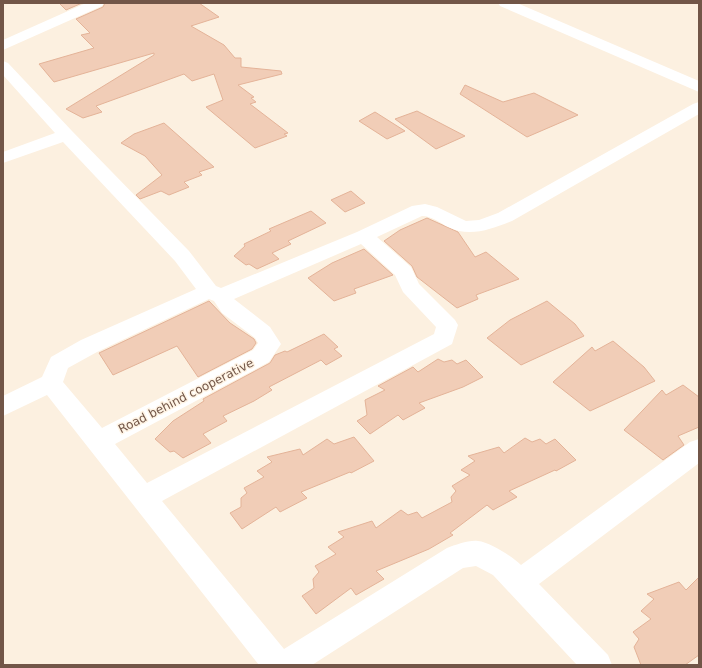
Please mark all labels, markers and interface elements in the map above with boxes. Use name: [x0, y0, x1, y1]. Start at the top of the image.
street label: Road behind cooperative: [116, 356, 256, 436]

